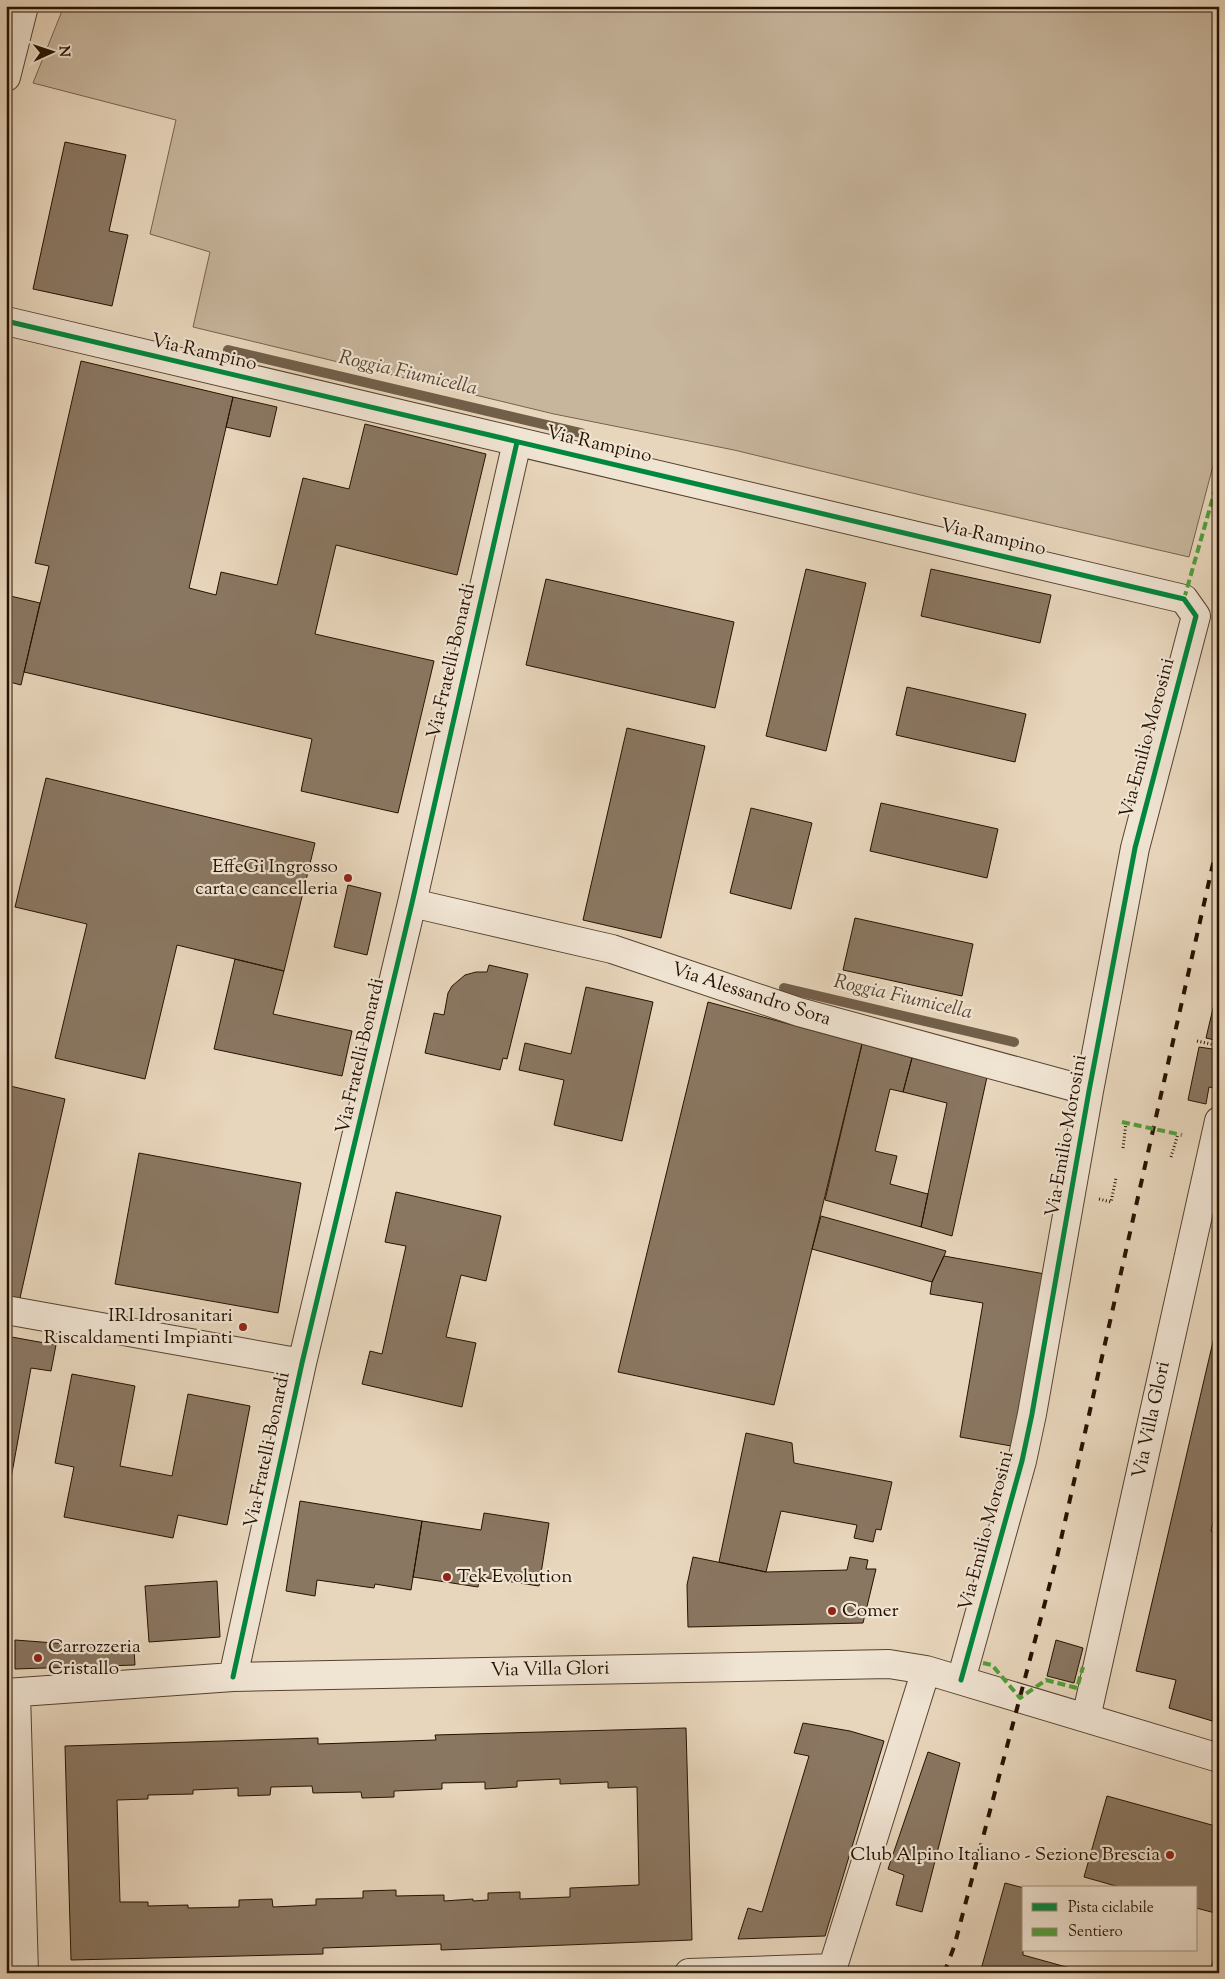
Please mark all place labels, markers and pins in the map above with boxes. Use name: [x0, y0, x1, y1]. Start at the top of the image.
place label: EffeGi Ingrosso carta e cancelleria: [195, 854, 338, 903]
marker: EffeGi Ingrosso carta e cancelleria: [342, 872, 354, 884]
place label: IRI Idrosanitari Riscaldamenti Impianti: [44, 1303, 233, 1352]
marker: IRI Idrosanitari Riscaldamenti Impianti: [237, 1321, 249, 1333]
place label: Tek Evolution: [457, 1564, 572, 1591]
marker: Tek Evolution: [441, 1571, 453, 1583]
place label: Comer: [842, 1598, 899, 1625]
marker: Comer: [826, 1605, 838, 1617]
place label: Carrozzeria Cristallo: [48, 1634, 141, 1683]
marker: Carrozzeria Cristallo: [32, 1652, 44, 1664]
place label: Club Alpino Italiano - Sezione Brescia: [850, 1842, 1160, 1869]
marker: Club Alpino Italiano - Sezione Brescia: [1164, 1849, 1176, 1861]

